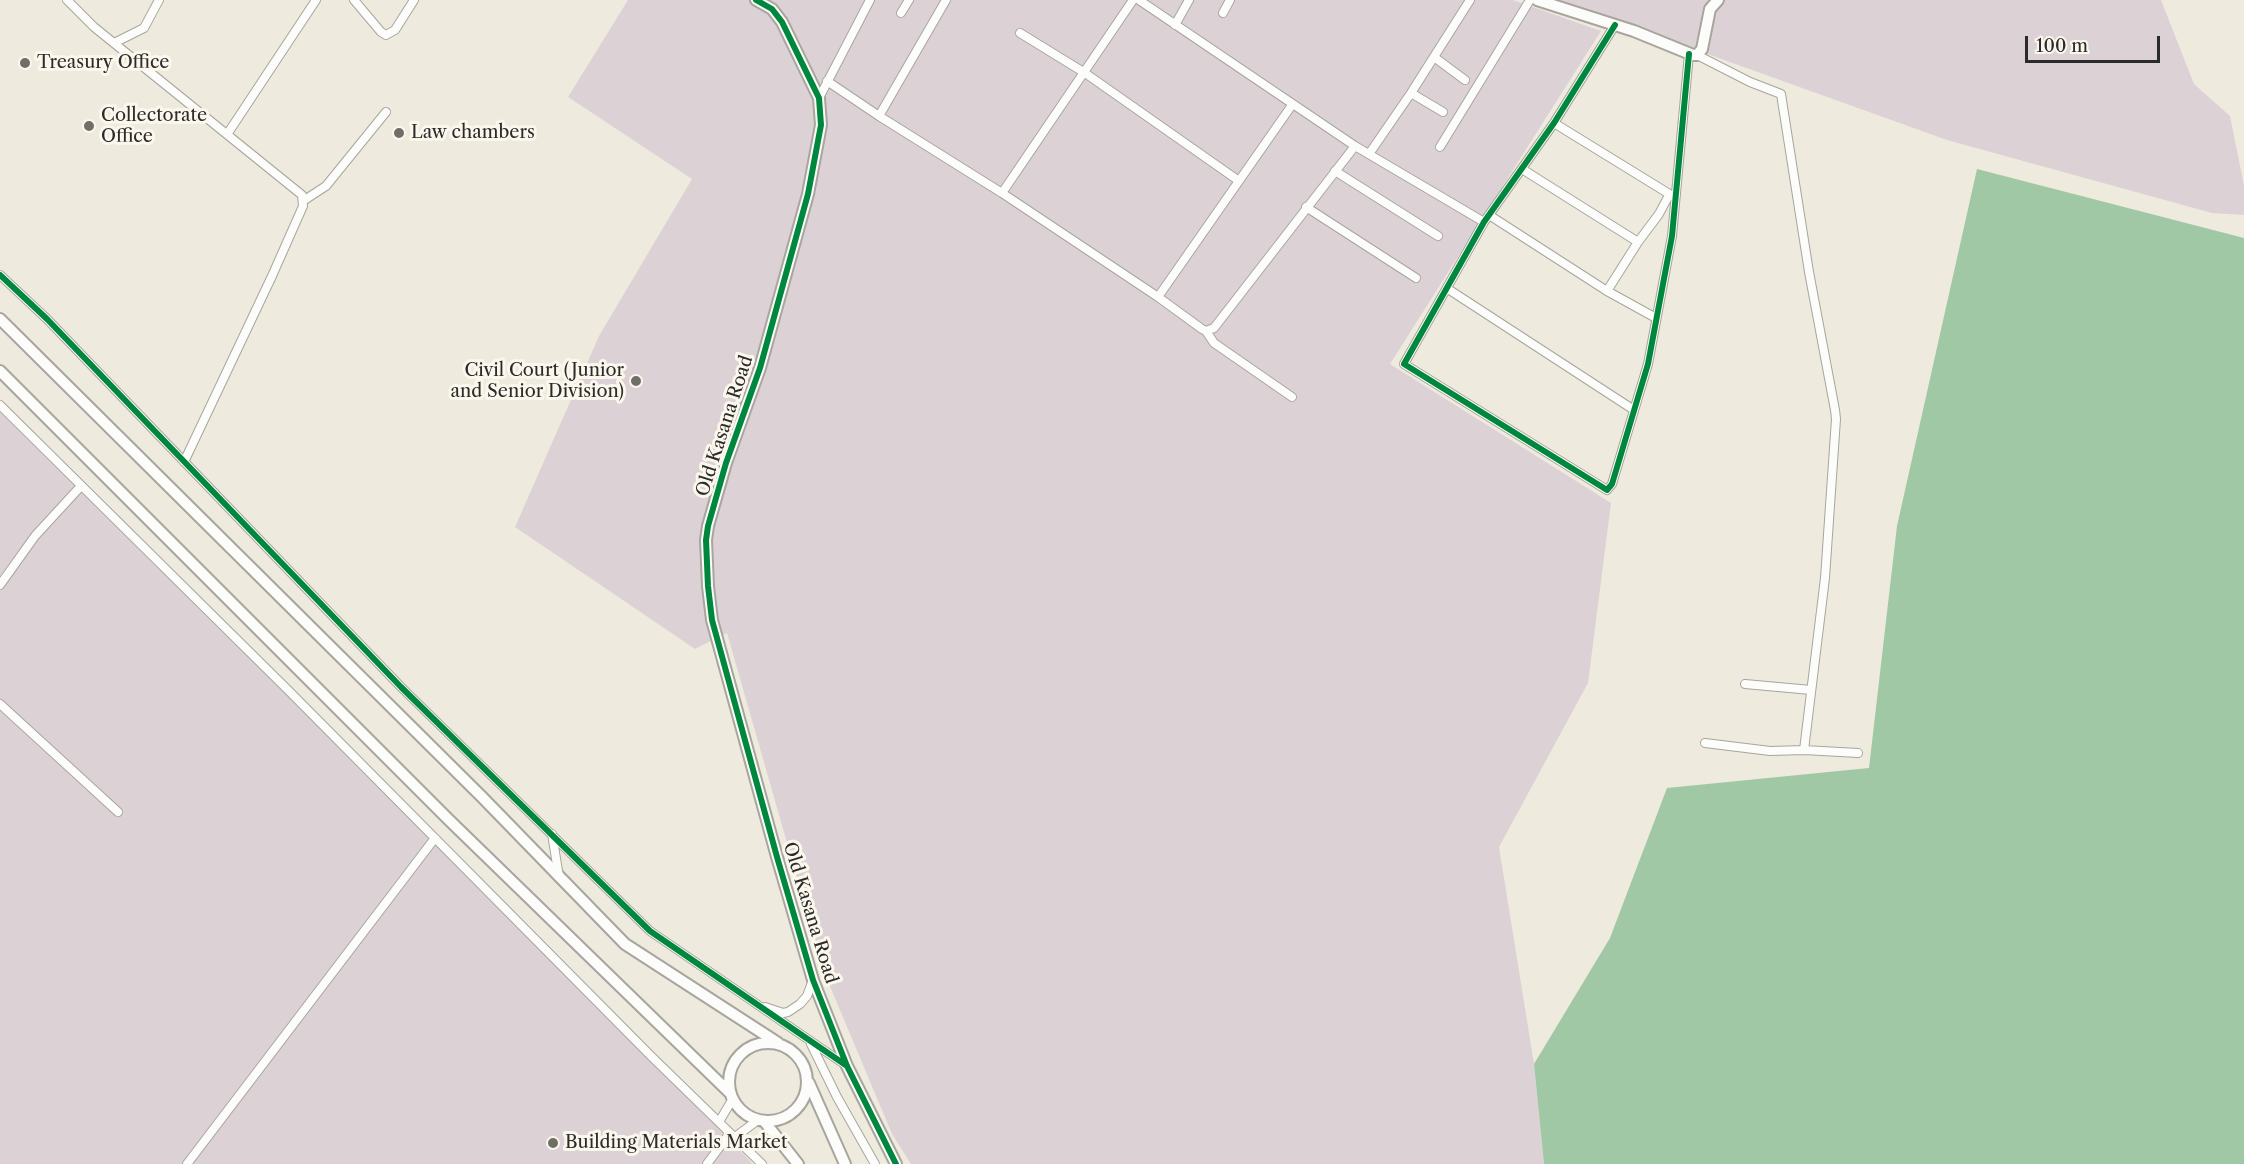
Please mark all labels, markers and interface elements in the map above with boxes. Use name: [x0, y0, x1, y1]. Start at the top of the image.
scale bar: [2028, 24, 2163, 62]
text: 100 m: [2036, 35, 2088, 57]
place label: Treasury Office: [37, 52, 169, 74]
marker: Treasury Office: [18, 56, 32, 70]
place label: Collectorate Office: [101, 105, 207, 148]
marker: Collectorate Office: [82, 119, 96, 133]
place label: Law chambers: [411, 122, 535, 144]
marker: Law chambers: [392, 126, 406, 140]
street label: Old Kasana Road: [692, 353, 758, 499]
place label: Civil Court (Junior and Senior Division): [451, 360, 624, 403]
marker: Civil Court (Junior and Senior Division): [629, 374, 643, 388]
street label: Old Kasana Road: [778, 840, 842, 986]
place label: Building Materials Market: [565, 1132, 787, 1154]
marker: Building Materials Market: [546, 1136, 560, 1150]

